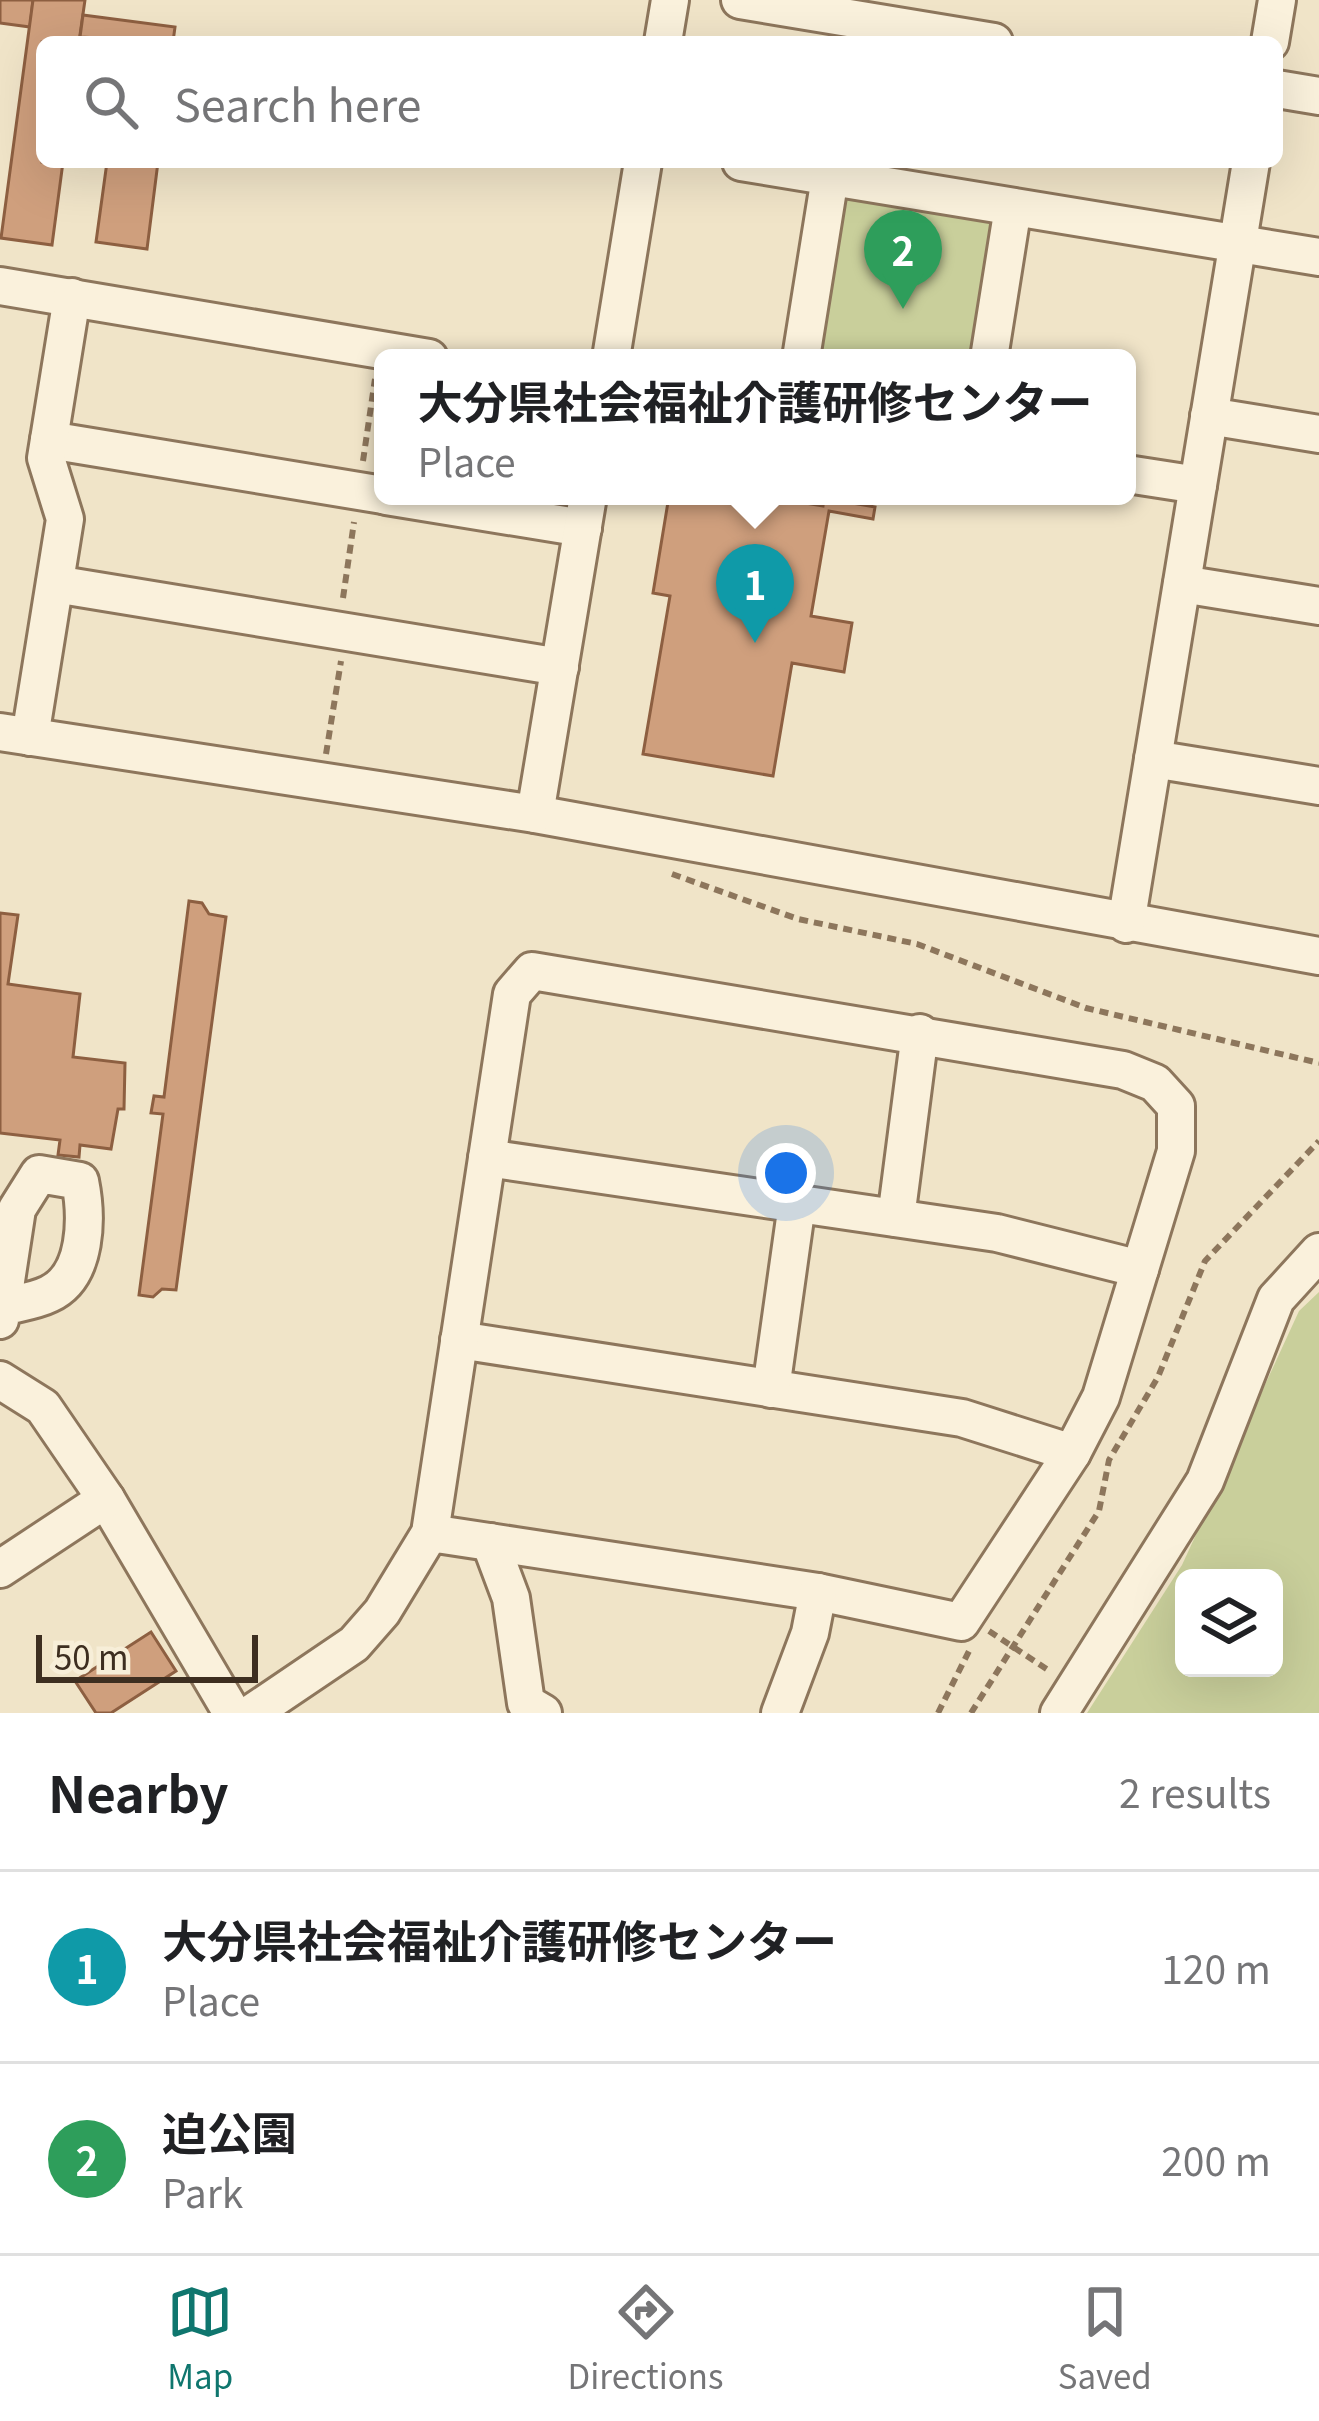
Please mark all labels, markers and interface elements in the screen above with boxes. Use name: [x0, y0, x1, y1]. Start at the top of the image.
search box: [36, 36, 1283, 168]
icon: search: [78, 69, 144, 135]
text: Search here: [174, 70, 421, 135]
pin: 2: [864, 210, 942, 309]
popup: [374, 349, 1136, 505]
text: 大分県社会福祉介護研修センター: [417, 367, 1093, 432]
text: Place: [417, 432, 516, 488]
pin: 1: [716, 544, 794, 643]
your location: [756, 1143, 816, 1203]
map controls: [1175, 1569, 1283, 1677]
button: layers: [1175, 1569, 1283, 1677]
scale bar: [36, 1629, 258, 1682]
text: 50 m: [54, 1632, 129, 1680]
text: Nearby: [48, 1754, 229, 1828]
text: 2 results: [1119, 1763, 1271, 1819]
text: 大分県社会福祉介護研修センター: [162, 1906, 837, 1971]
text: 1: [75, 1939, 99, 1995]
text: 120 m: [1161, 1939, 1271, 1995]
text: Place: [162, 1971, 260, 2027]
text: 迫公園: [162, 2098, 297, 2163]
text: 2: [75, 2131, 99, 2187]
text: 200 m: [1161, 2131, 1271, 2187]
text: Park: [162, 2163, 243, 2219]
tab: Map: [167, 2279, 233, 2399]
tab: Directions: [568, 2279, 723, 2399]
tab: Saved: [1058, 2279, 1152, 2399]

